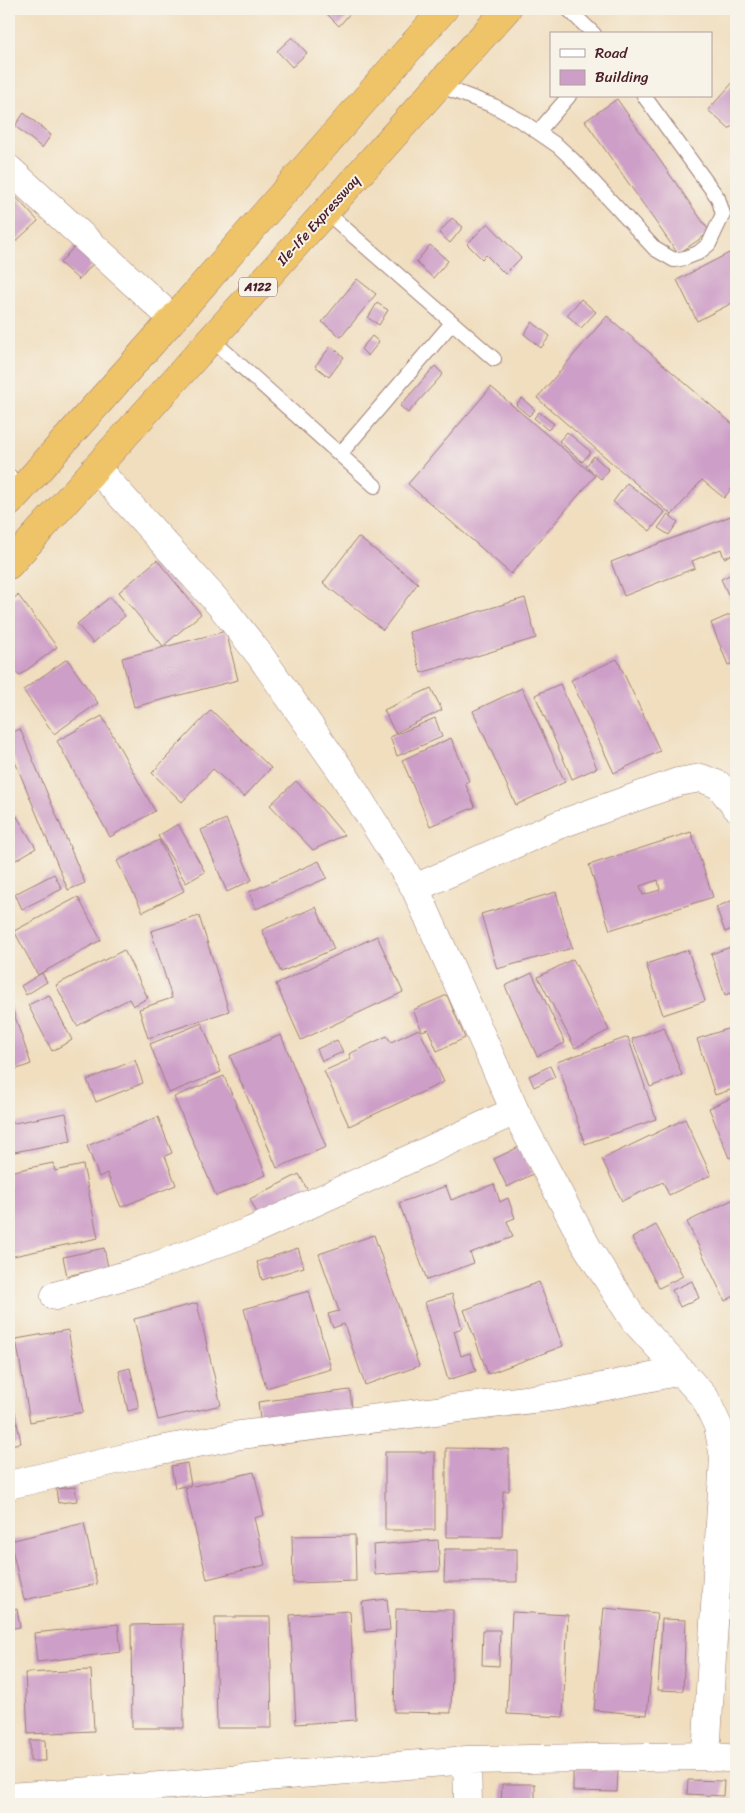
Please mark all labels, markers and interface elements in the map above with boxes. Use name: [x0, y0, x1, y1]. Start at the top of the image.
legend: [550, 32, 712, 98]
text: Road: [595, 40, 628, 66]
text: Building: [595, 64, 649, 90]
street label: Ile-Ife Expressway: [270, 169, 367, 272]
road number: A122: [239, 278, 277, 296]

